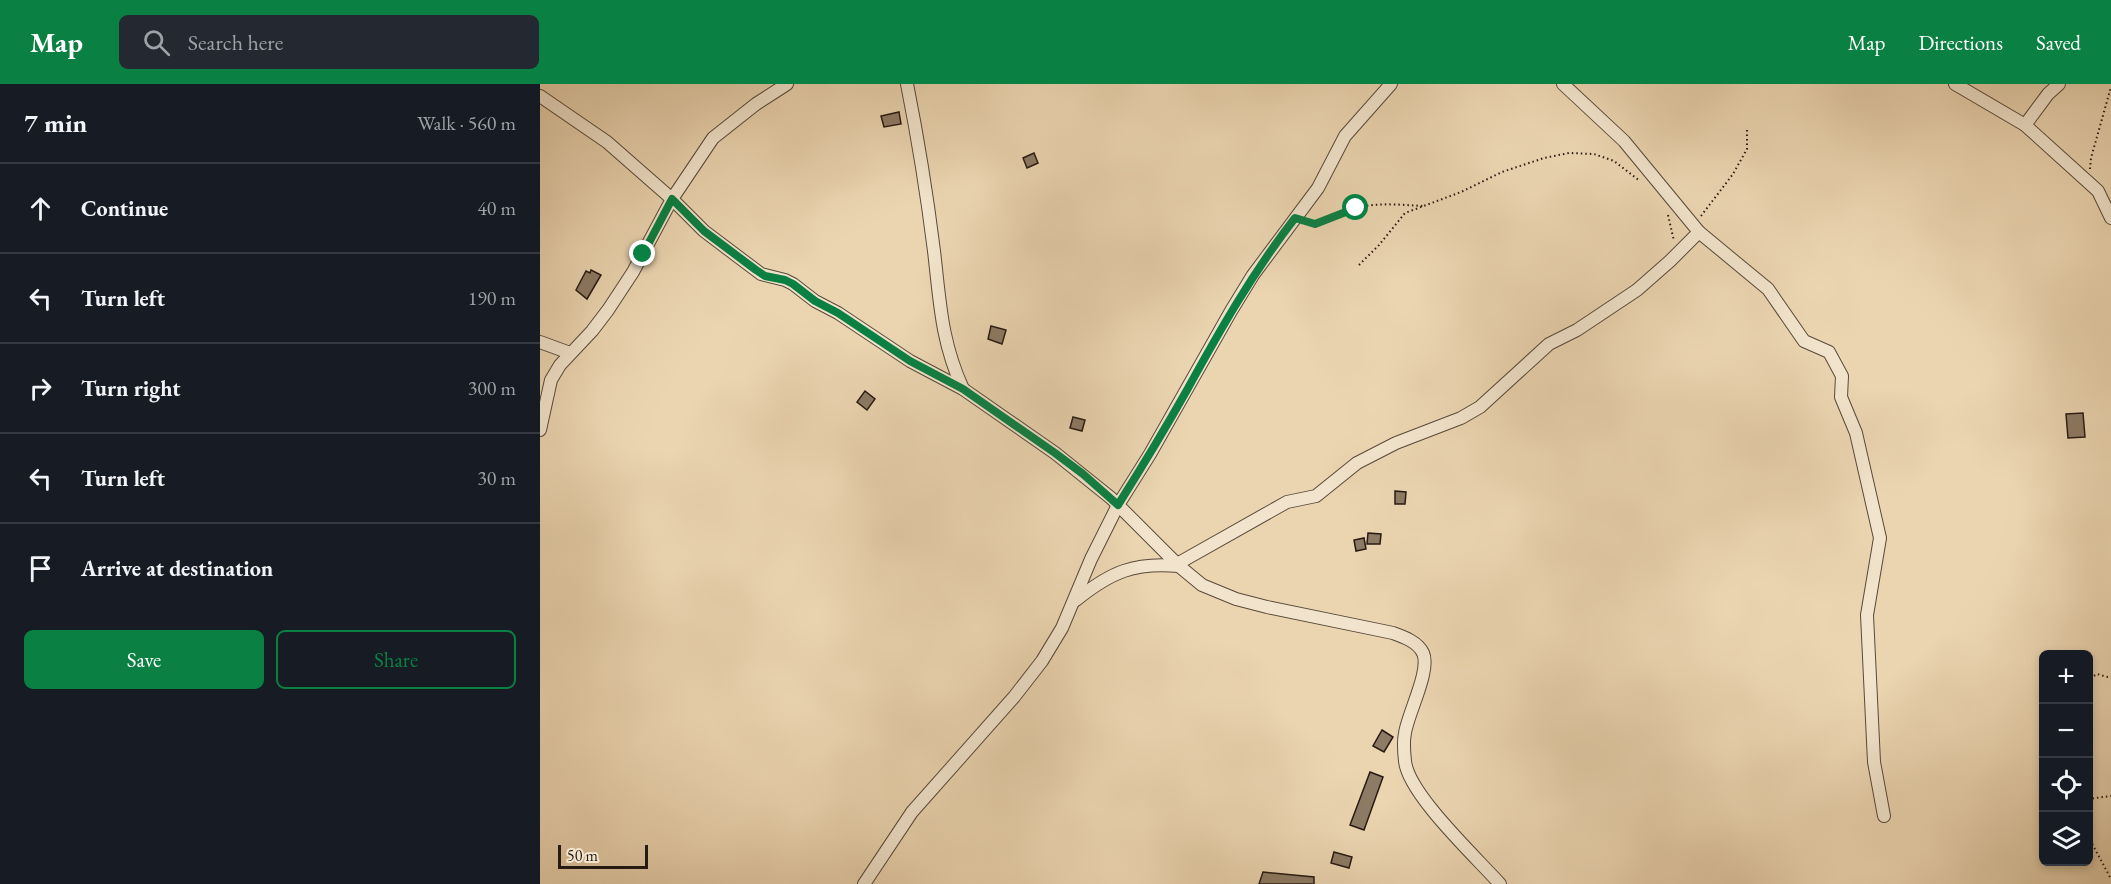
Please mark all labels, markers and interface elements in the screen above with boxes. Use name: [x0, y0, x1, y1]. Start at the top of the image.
search box: [119, 15, 539, 69]
text: Map: [30, 24, 83, 60]
icon: search: [140, 26, 173, 59]
text: Search here: [188, 28, 283, 57]
text: Map: [1848, 29, 1885, 56]
text: Directions: [1918, 29, 2003, 56]
text: Saved: [2036, 29, 2081, 56]
text: 7 min: [24, 106, 87, 140]
text: Walk · 560 m: [417, 110, 516, 136]
icon: ahead: [24, 192, 57, 225]
text: Continue: [81, 194, 168, 223]
route start: [1342, 194, 1368, 220]
text: 40 m: [477, 195, 516, 221]
route end: [629, 240, 655, 266]
icon: left: [24, 282, 57, 315]
text: Turn left: [81, 284, 165, 313]
text: 190 m: [468, 285, 516, 311]
icon: right: [24, 372, 57, 405]
text: Turn right: [81, 374, 180, 403]
text: 300 m: [468, 375, 516, 401]
icon: left: [24, 462, 57, 495]
text: Turn left: [81, 464, 165, 493]
text: 30 m: [477, 465, 516, 491]
icon: arrive: [24, 552, 57, 585]
text: Arrive at destination: [81, 554, 273, 583]
button: Save: [24, 630, 264, 689]
button: Share: [276, 630, 516, 689]
map controls: [2039, 650, 2093, 866]
button: +: [2039, 650, 2093, 704]
button: −: [2039, 704, 2093, 758]
button: locate: [2039, 758, 2093, 812]
button: layers: [2039, 812, 2093, 866]
scale bar: [558, 842, 648, 870]
text: 50 m: [567, 845, 598, 866]

